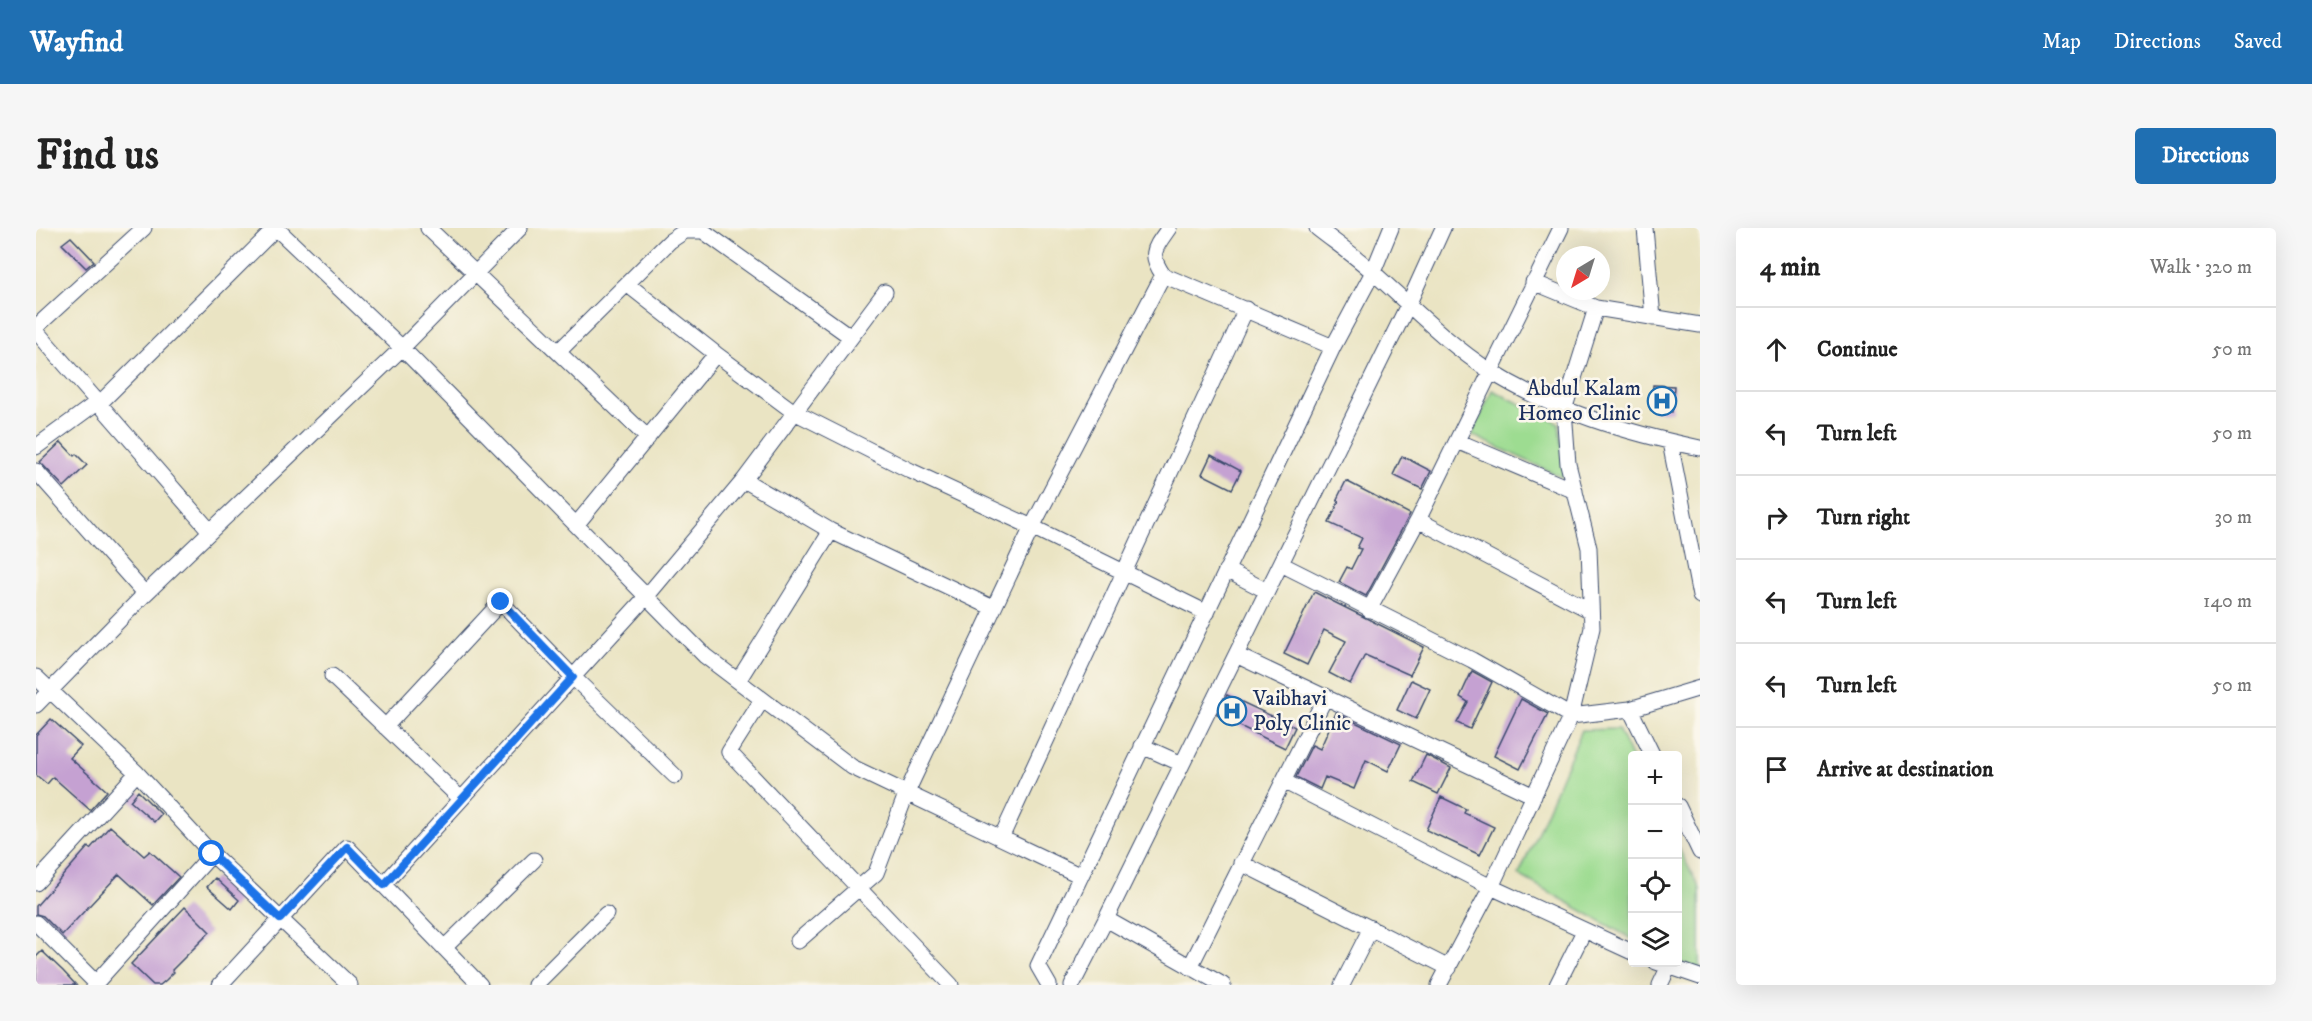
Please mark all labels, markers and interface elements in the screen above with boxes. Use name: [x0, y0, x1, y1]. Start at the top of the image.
text: Wayfind: [30, 25, 123, 60]
text: Map: [2042, 29, 2081, 55]
text: Directions: [2114, 29, 2201, 55]
text: Saved: [2234, 29, 2282, 55]
button: Directions: [2135, 128, 2276, 184]
text: Find us: [36, 130, 159, 182]
north arrow: [1556, 246, 1610, 300]
text: 4 min: [1760, 251, 1820, 284]
text: Walk · 320 m: [2150, 255, 2252, 280]
icon: ahead: [1760, 333, 1793, 366]
text: Continue: [1817, 336, 1898, 363]
text: 50 m: [2212, 337, 2252, 362]
place label: Abdul Kalam Homeo Clinic: [1518, 375, 1641, 427]
hospital icon: Abdul Kalam Homeo Clinic: [1646, 385, 1678, 417]
icon: left: [1760, 417, 1793, 450]
text: Turn left: [1817, 420, 1897, 447]
text: 50 m: [2212, 421, 2252, 446]
icon: right: [1760, 501, 1793, 534]
text: Turn right: [1817, 504, 1910, 531]
text: 30 m: [2214, 505, 2252, 530]
icon: left: [1760, 585, 1793, 618]
route end: [487, 588, 513, 614]
text: Turn left: [1817, 588, 1897, 615]
text: 140 m: [2203, 589, 2252, 614]
icon: left: [1760, 669, 1793, 702]
text: Turn left: [1817, 672, 1897, 699]
text: 50 m: [2212, 673, 2252, 698]
place label: Vaibhavi Poly Clinic: [1252, 685, 1351, 737]
hospital icon: Vaibhavi Poly Clinic: [1216, 695, 1248, 727]
map controls: [1628, 751, 1682, 967]
button: +: [1628, 751, 1682, 805]
icon: arrive: [1760, 753, 1793, 786]
text: Arrive at destination: [1817, 756, 1994, 783]
button: −: [1628, 805, 1682, 859]
route start: [198, 840, 224, 866]
button: locate: [1628, 859, 1682, 913]
button: layers: [1628, 913, 1682, 967]

